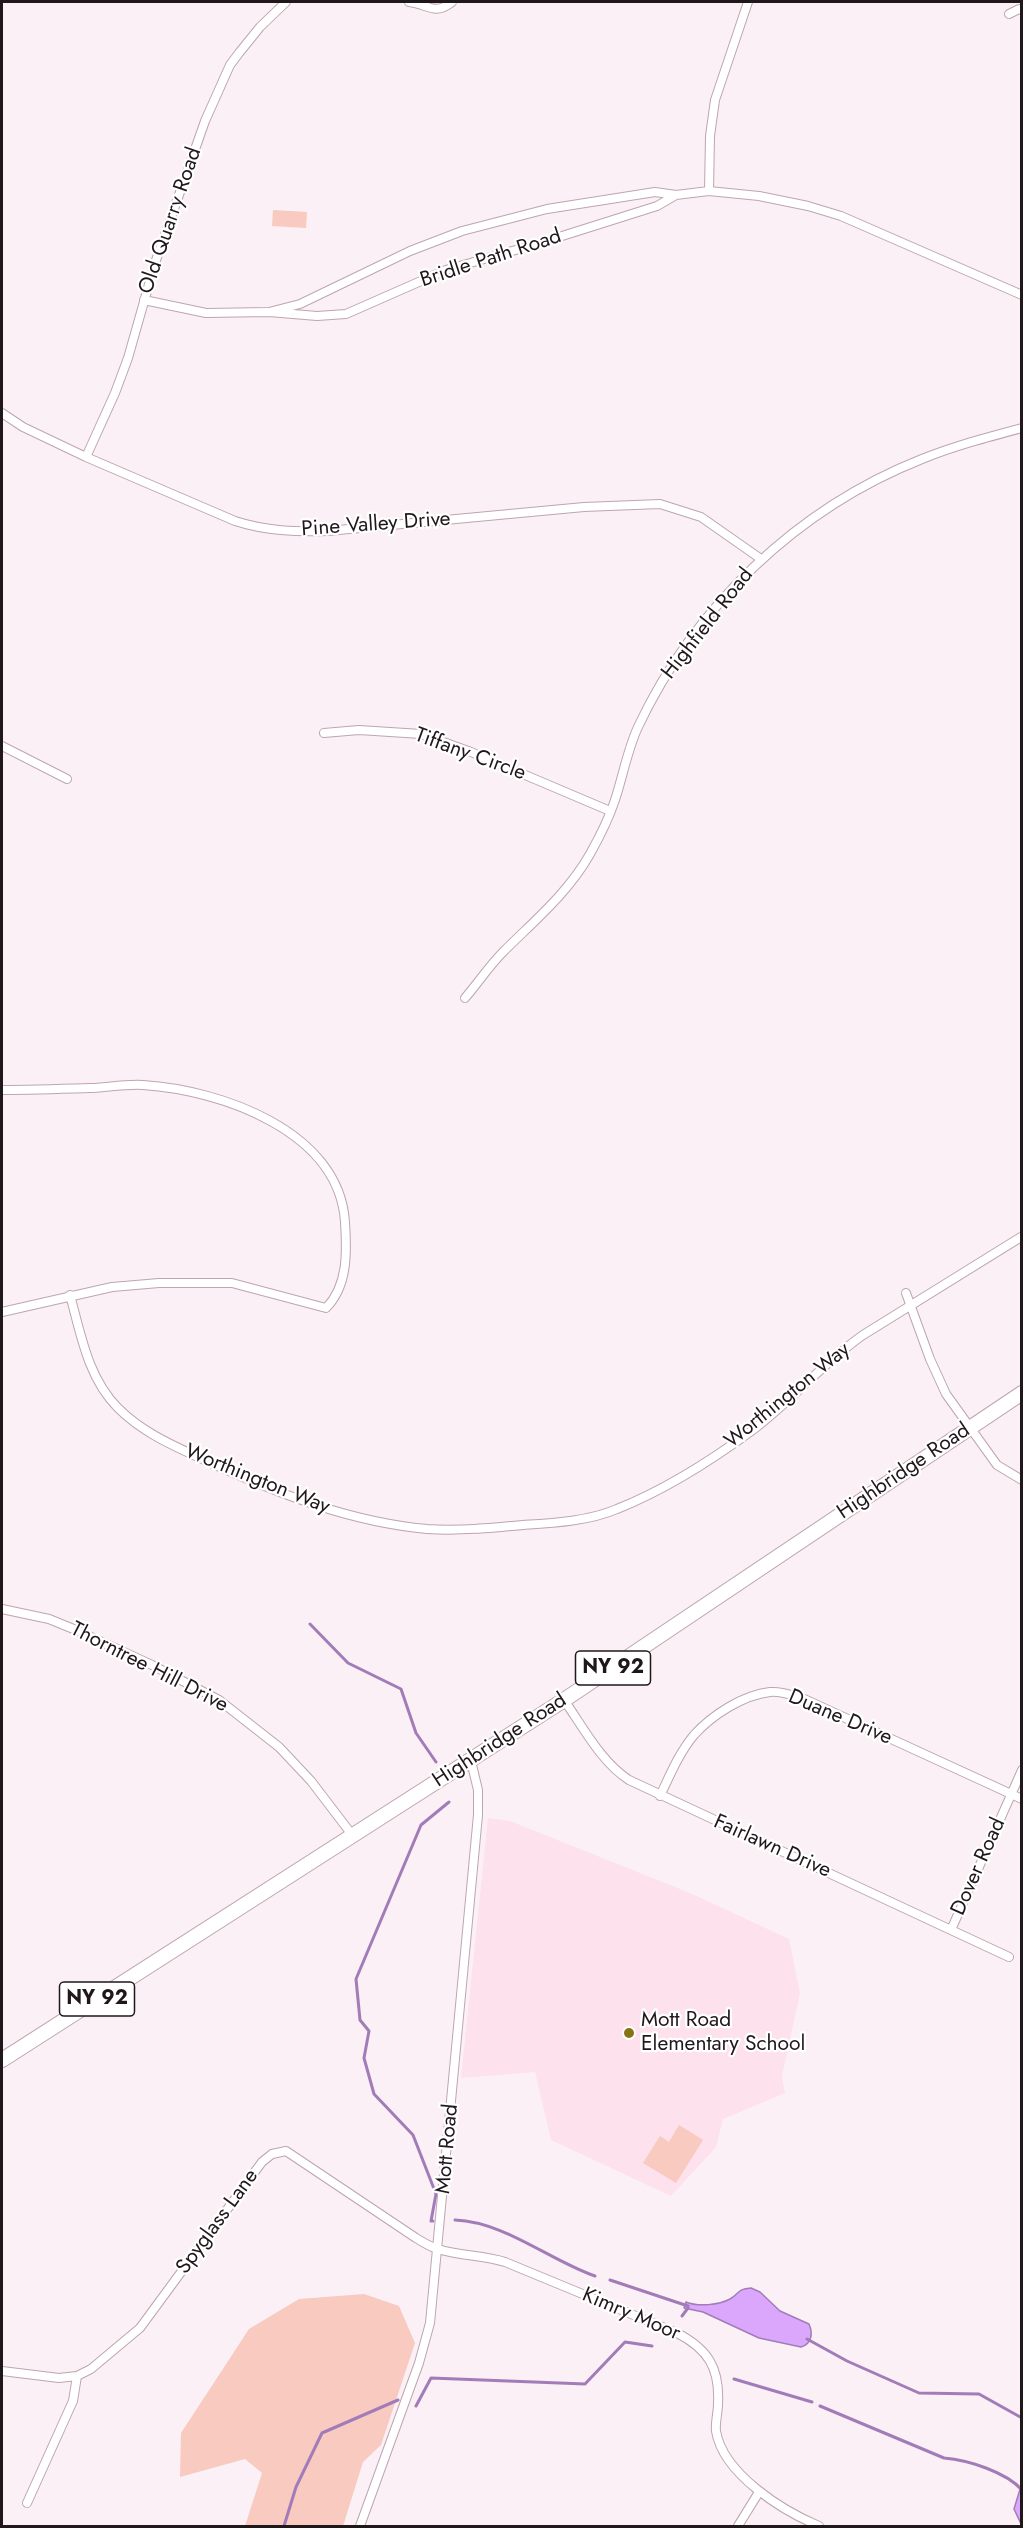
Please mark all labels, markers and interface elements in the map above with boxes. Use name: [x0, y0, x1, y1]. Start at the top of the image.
street label: Old Quarry Road: [134, 144, 208, 298]
street label: Bridle Path Road: [417, 224, 565, 294]
street label: Pine Valley Drive: [301, 507, 451, 543]
street label: Highfield Road: [657, 563, 759, 685]
street label: Tiffany Circle: [411, 723, 529, 787]
street label: Worthington Way: [720, 1338, 856, 1454]
street label: Highbridge Road: [833, 1418, 975, 1526]
street label: Worthington Way: [181, 1439, 333, 1521]
street label: Thorntree Hill Drive: [66, 1617, 232, 1719]
road number: NY 92: [576, 1651, 650, 1685]
street label: Duane Drive: [784, 1685, 896, 1751]
street label: Highbridge Road: [428, 1688, 572, 1794]
street label: Fairlawn Drive: [709, 1810, 835, 1884]
street label: Dover Road: [946, 1814, 1012, 1920]
road number: NY 92: [60, 1982, 134, 2016]
place label: Mott Road Elementary School: [641, 2008, 805, 2058]
marker: Mott Road Elementary School: [622, 2026, 636, 2040]
street label: Mott Road: [432, 2103, 464, 2195]
street label: Spyglass Lane: [171, 2165, 265, 2279]
street label: Kimry Moor: [578, 2283, 684, 2347]

